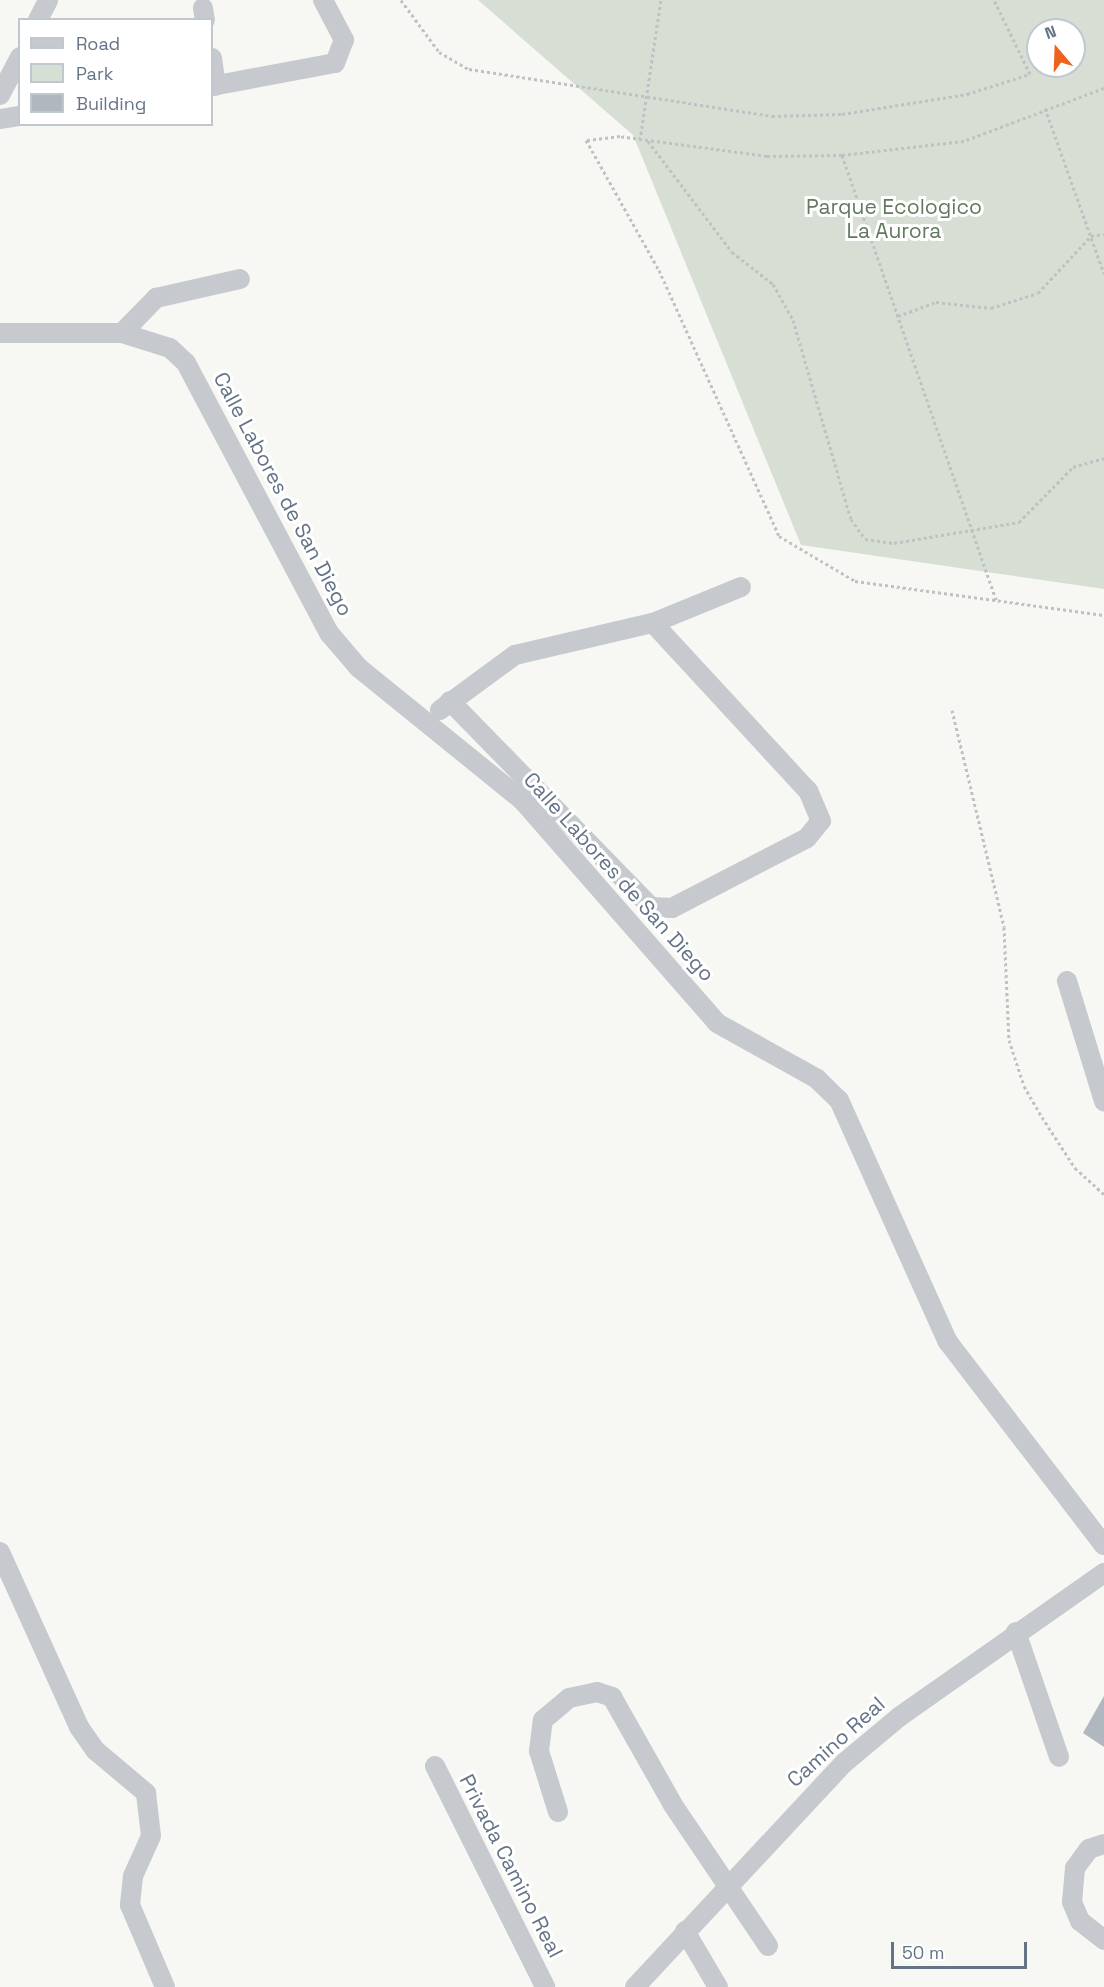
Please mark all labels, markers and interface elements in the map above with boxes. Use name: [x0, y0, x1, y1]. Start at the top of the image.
legend: [18, 18, 213, 126]
north arrow: [1026, 18, 1086, 78]
text: N: [1042, 21, 1059, 44]
text: Road: [76, 32, 120, 55]
text: Park: [76, 62, 113, 85]
text: Building: [76, 92, 146, 115]
park label: Parque Ecologico La Aurora: [806, 194, 982, 244]
street label: Calle Labores de San Diego: [208, 368, 358, 620]
street label: Calle Labores de San Diego: [518, 767, 720, 987]
street label: Camino Real: [782, 1692, 890, 1792]
street label: Privada Camino Real: [454, 1770, 568, 1962]
scale bar: [894, 1930, 1030, 1968]
text: 50 m: [902, 1941, 944, 1964]

